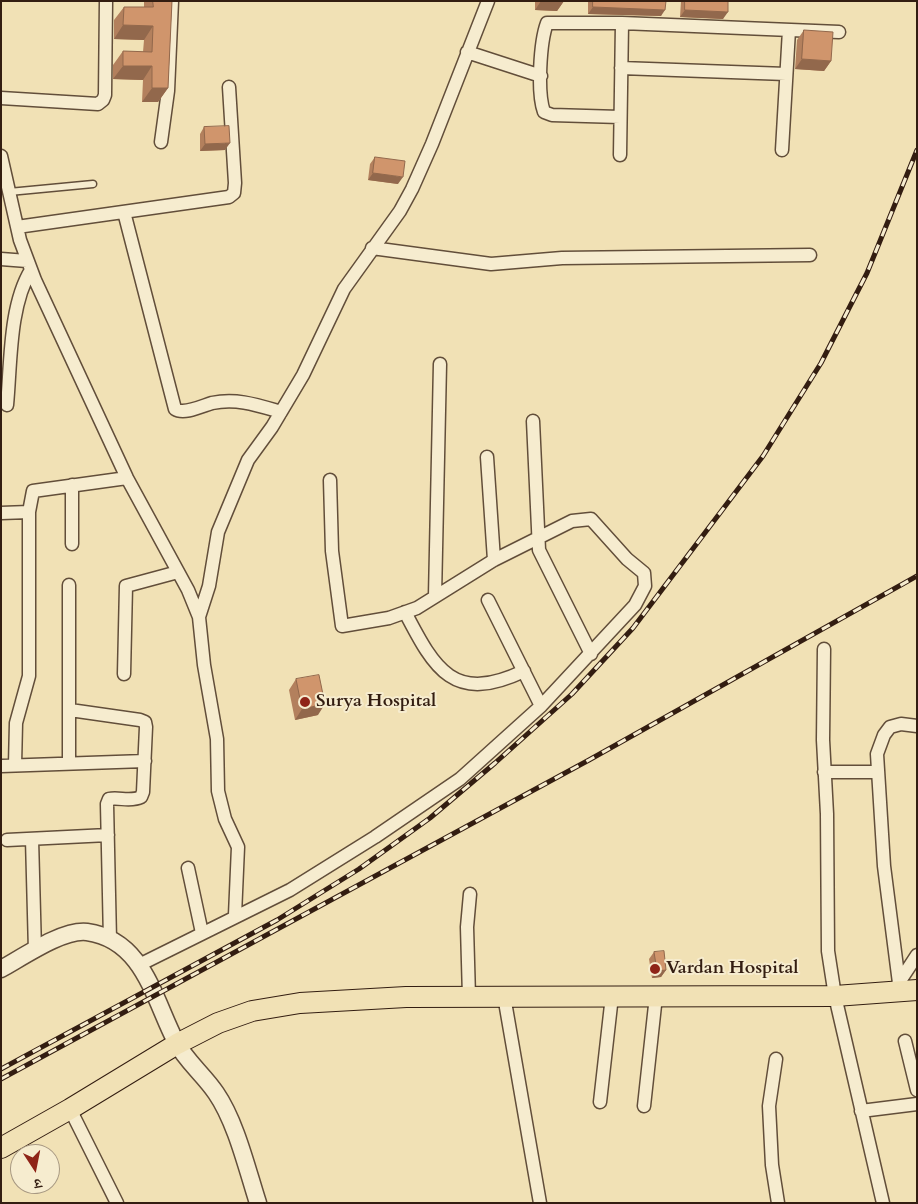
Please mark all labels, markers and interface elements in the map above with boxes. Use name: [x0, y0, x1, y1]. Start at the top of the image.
place label: Surya Hospital: [316, 691, 436, 713]
marker: Surya Hospital: [298, 695, 312, 709]
place label: Vardan Hospital: [666, 958, 799, 980]
marker: Vardan Hospital: [648, 962, 662, 976]
north arrow: [10, 1144, 60, 1194]
text: उ: [32, 1173, 43, 1193]

